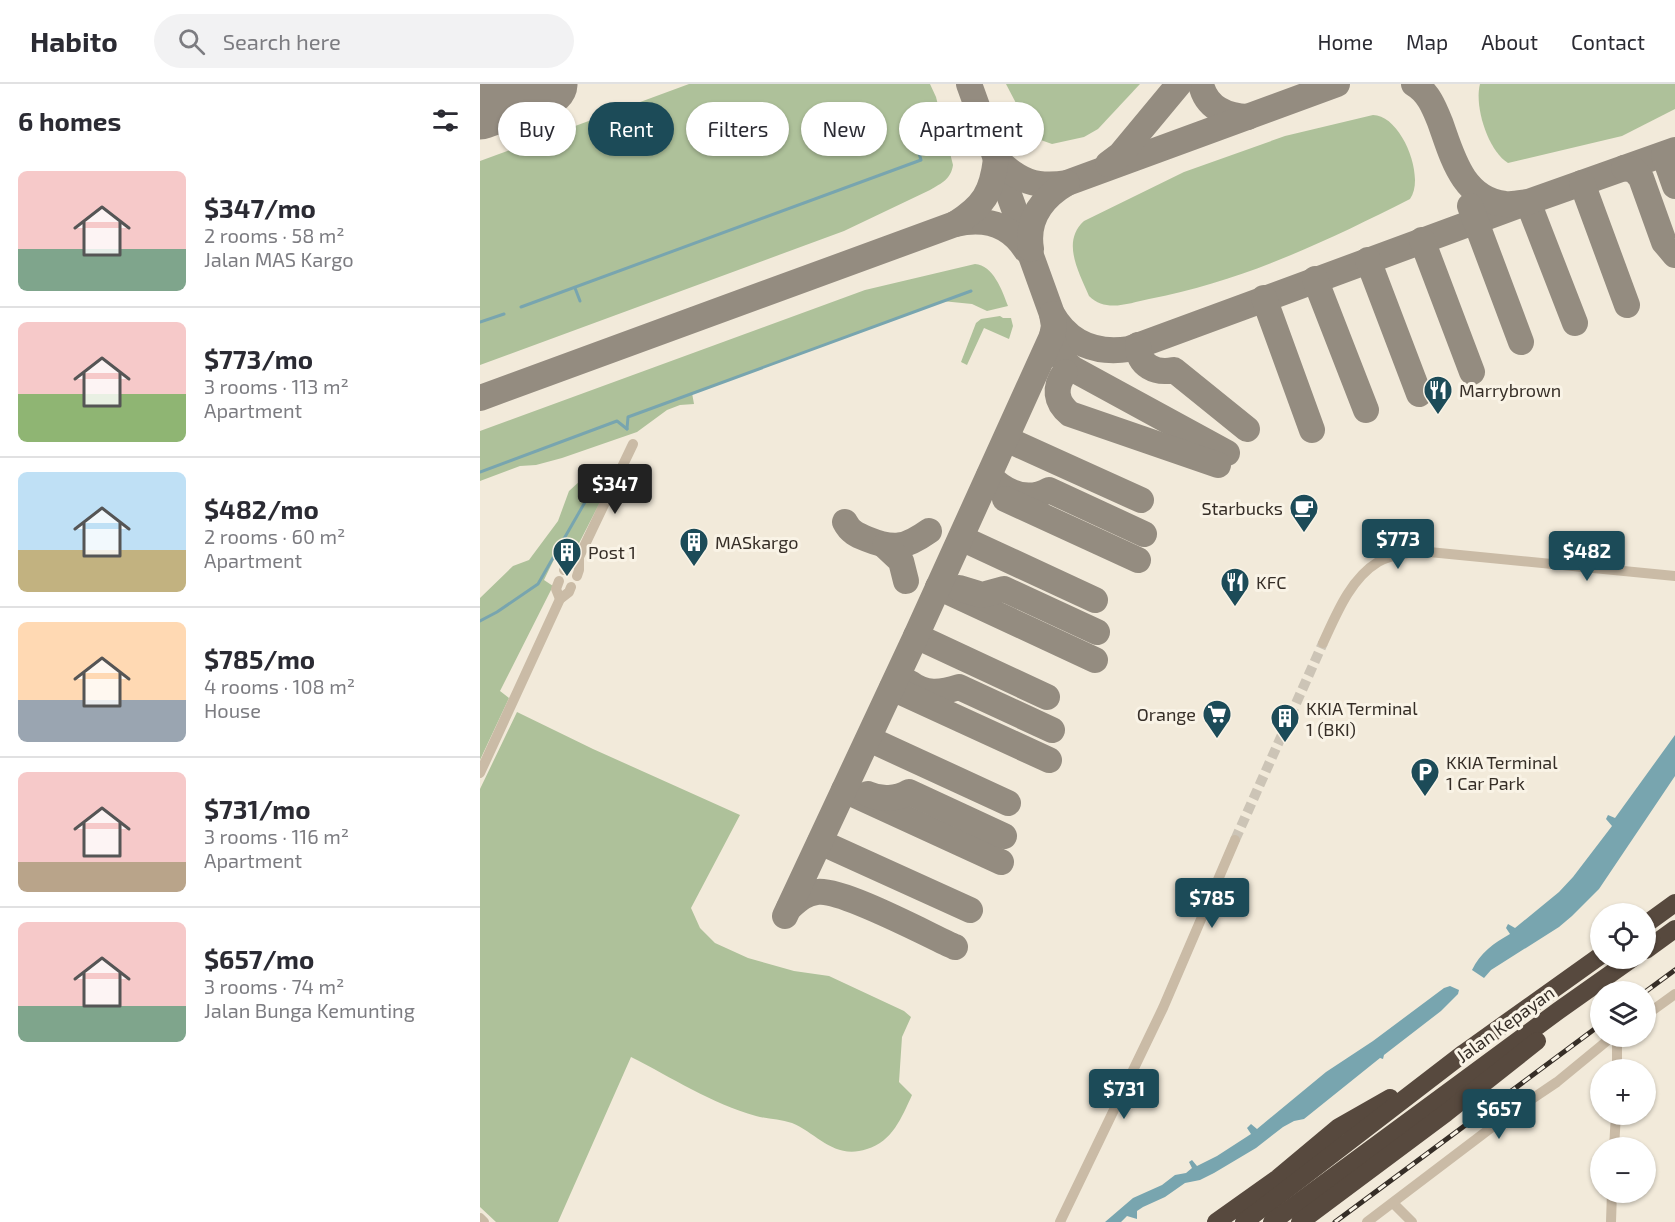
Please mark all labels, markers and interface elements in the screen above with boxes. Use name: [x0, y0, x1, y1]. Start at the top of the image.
search box: [154, 14, 574, 68]
text: Habito: [30, 24, 118, 58]
icon: search: [175, 25, 208, 58]
text: Search here: [223, 28, 341, 54]
text: Home: [1317, 29, 1373, 54]
text: Map: [1406, 29, 1448, 54]
text: About: [1481, 29, 1538, 54]
text: Contact: [1571, 29, 1645, 54]
chip: Buy: [498, 102, 576, 156]
chip: Rent: [588, 102, 674, 156]
chip: Filters: [686, 102, 789, 156]
chip: New: [801, 102, 887, 156]
chip: Apartment: [899, 102, 1044, 156]
icon: filters: [429, 104, 462, 137]
text: 6 homes: [18, 105, 121, 136]
text: $347/mo: [204, 192, 316, 223]
icon: home: [66, 195, 138, 267]
text: 2 rooms · 58 m²: [204, 223, 345, 247]
text: Jalan MAS Kargo: [204, 247, 354, 271]
text: $773/mo: [204, 343, 313, 374]
icon: home: [66, 346, 138, 418]
text: 3 rooms · 113 m²: [204, 374, 349, 398]
restaurant icon: Marrybrown: [1422, 374, 1454, 416]
place label: Marrybrown: [1459, 379, 1561, 401]
text: Apartment: [204, 398, 302, 422]
pin: $347: [579, 464, 651, 515]
text: $347: [592, 471, 638, 495]
cafe icon: Starbucks: [1288, 492, 1320, 534]
text: $482/mo: [204, 493, 319, 524]
icon: home: [66, 496, 138, 568]
place label: Starbucks: [1201, 497, 1283, 519]
pin: $773: [1362, 519, 1434, 570]
text: 2 rooms · 60 m²: [204, 524, 345, 548]
building icon: MASkargo: [678, 526, 710, 568]
text: $773: [1376, 526, 1420, 550]
place label: MASkargo: [715, 531, 798, 553]
pin: $482: [1551, 531, 1623, 582]
building icon: Post 1: [551, 536, 583, 578]
text: $482: [1563, 538, 1611, 562]
place label: Post 1: [588, 541, 636, 563]
text: Apartment: [204, 548, 302, 572]
restaurant icon: KFC: [1219, 566, 1251, 608]
place label: KFC: [1256, 571, 1286, 593]
text: $785/mo: [204, 643, 315, 674]
icon: home: [66, 646, 138, 718]
text: 4 rooms · 108 m²: [204, 674, 355, 698]
place label: KKIA Terminal 1 (BKI): [1306, 697, 1418, 740]
text: House: [204, 698, 261, 722]
supermarket icon: Orange: [1201, 698, 1233, 740]
building icon: KKIA Terminal 1 (BKI): [1269, 702, 1301, 744]
place label: Orange: [1137, 703, 1196, 725]
place label: KKIA Terminal 1 Car Park: [1446, 751, 1558, 794]
parking icon: KKIA Terminal 1 Car Park: [1409, 756, 1441, 798]
text: $731/mo: [204, 793, 311, 824]
icon: home: [66, 796, 138, 868]
text: 3 rooms · 116 m²: [204, 824, 349, 848]
text: Apartment: [204, 848, 302, 872]
pin: $785: [1176, 878, 1248, 929]
text: $785: [1189, 885, 1235, 909]
map controls: [1590, 903, 1656, 1203]
button: locate: [1590, 903, 1656, 969]
text: $657/mo: [204, 943, 314, 974]
icon: home: [66, 946, 138, 1018]
text: 3 rooms · 74 m²: [204, 974, 344, 998]
street label: Jalan Kepayan: [1452, 981, 1558, 1067]
button: layers: [1590, 981, 1656, 1047]
text: Jalan Bunga Kemunting: [204, 998, 415, 1022]
button: +: [1590, 1059, 1656, 1125]
pin: $731: [1088, 1069, 1160, 1120]
text: $731: [1103, 1076, 1145, 1100]
pin: $657: [1463, 1089, 1535, 1140]
text: $657: [1477, 1096, 1522, 1120]
button: −: [1590, 1137, 1656, 1203]

